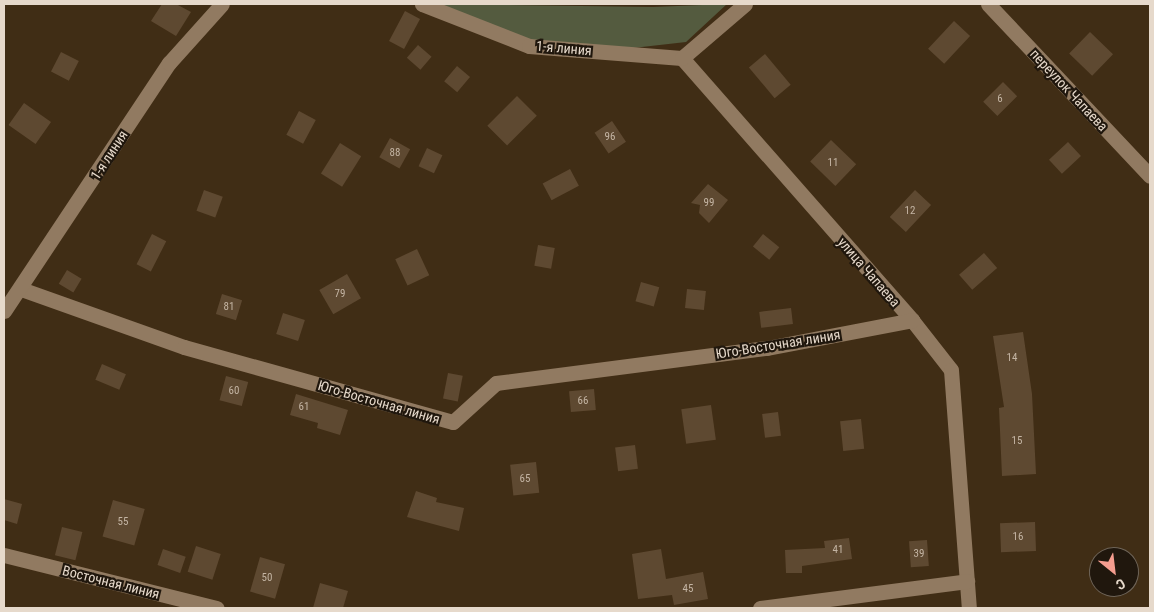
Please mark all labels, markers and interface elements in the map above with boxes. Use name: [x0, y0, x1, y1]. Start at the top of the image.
street label: 1-я линия: [536, 37, 592, 59]
street label: переулок Чапаева: [1027, 46, 1111, 134]
house number: 6: [997, 92, 1003, 106]
street label: 1-я линия: [87, 127, 131, 183]
house number: 96: [605, 130, 615, 144]
house number: 88: [390, 146, 400, 160]
house number: 11: [828, 156, 838, 170]
house number: 99: [704, 196, 714, 210]
house number: 12: [905, 204, 915, 218]
street label: улица Чапаева: [834, 234, 904, 310]
house number: 79: [335, 287, 345, 301]
house number: 81: [224, 300, 234, 314]
street label: Юго-Восточная линия: [715, 326, 841, 362]
house number: 14: [1007, 351, 1017, 365]
street label: Юго-Восточная линия: [316, 377, 442, 427]
house number: 60: [229, 384, 239, 398]
house number: 66: [578, 394, 588, 408]
house number: 61: [299, 400, 309, 414]
house number: 15: [1012, 434, 1022, 448]
house number: 65: [520, 472, 530, 486]
house number: 55: [118, 515, 128, 529]
house number: 16: [1013, 530, 1023, 544]
house number: 41: [833, 543, 843, 557]
house number: 39: [914, 547, 924, 561]
north arrow: [1089, 547, 1139, 597]
street label: Восточная линия: [61, 562, 161, 602]
house number: 50: [262, 571, 272, 585]
text: С: [1113, 575, 1128, 593]
house number: 45: [683, 582, 693, 596]

